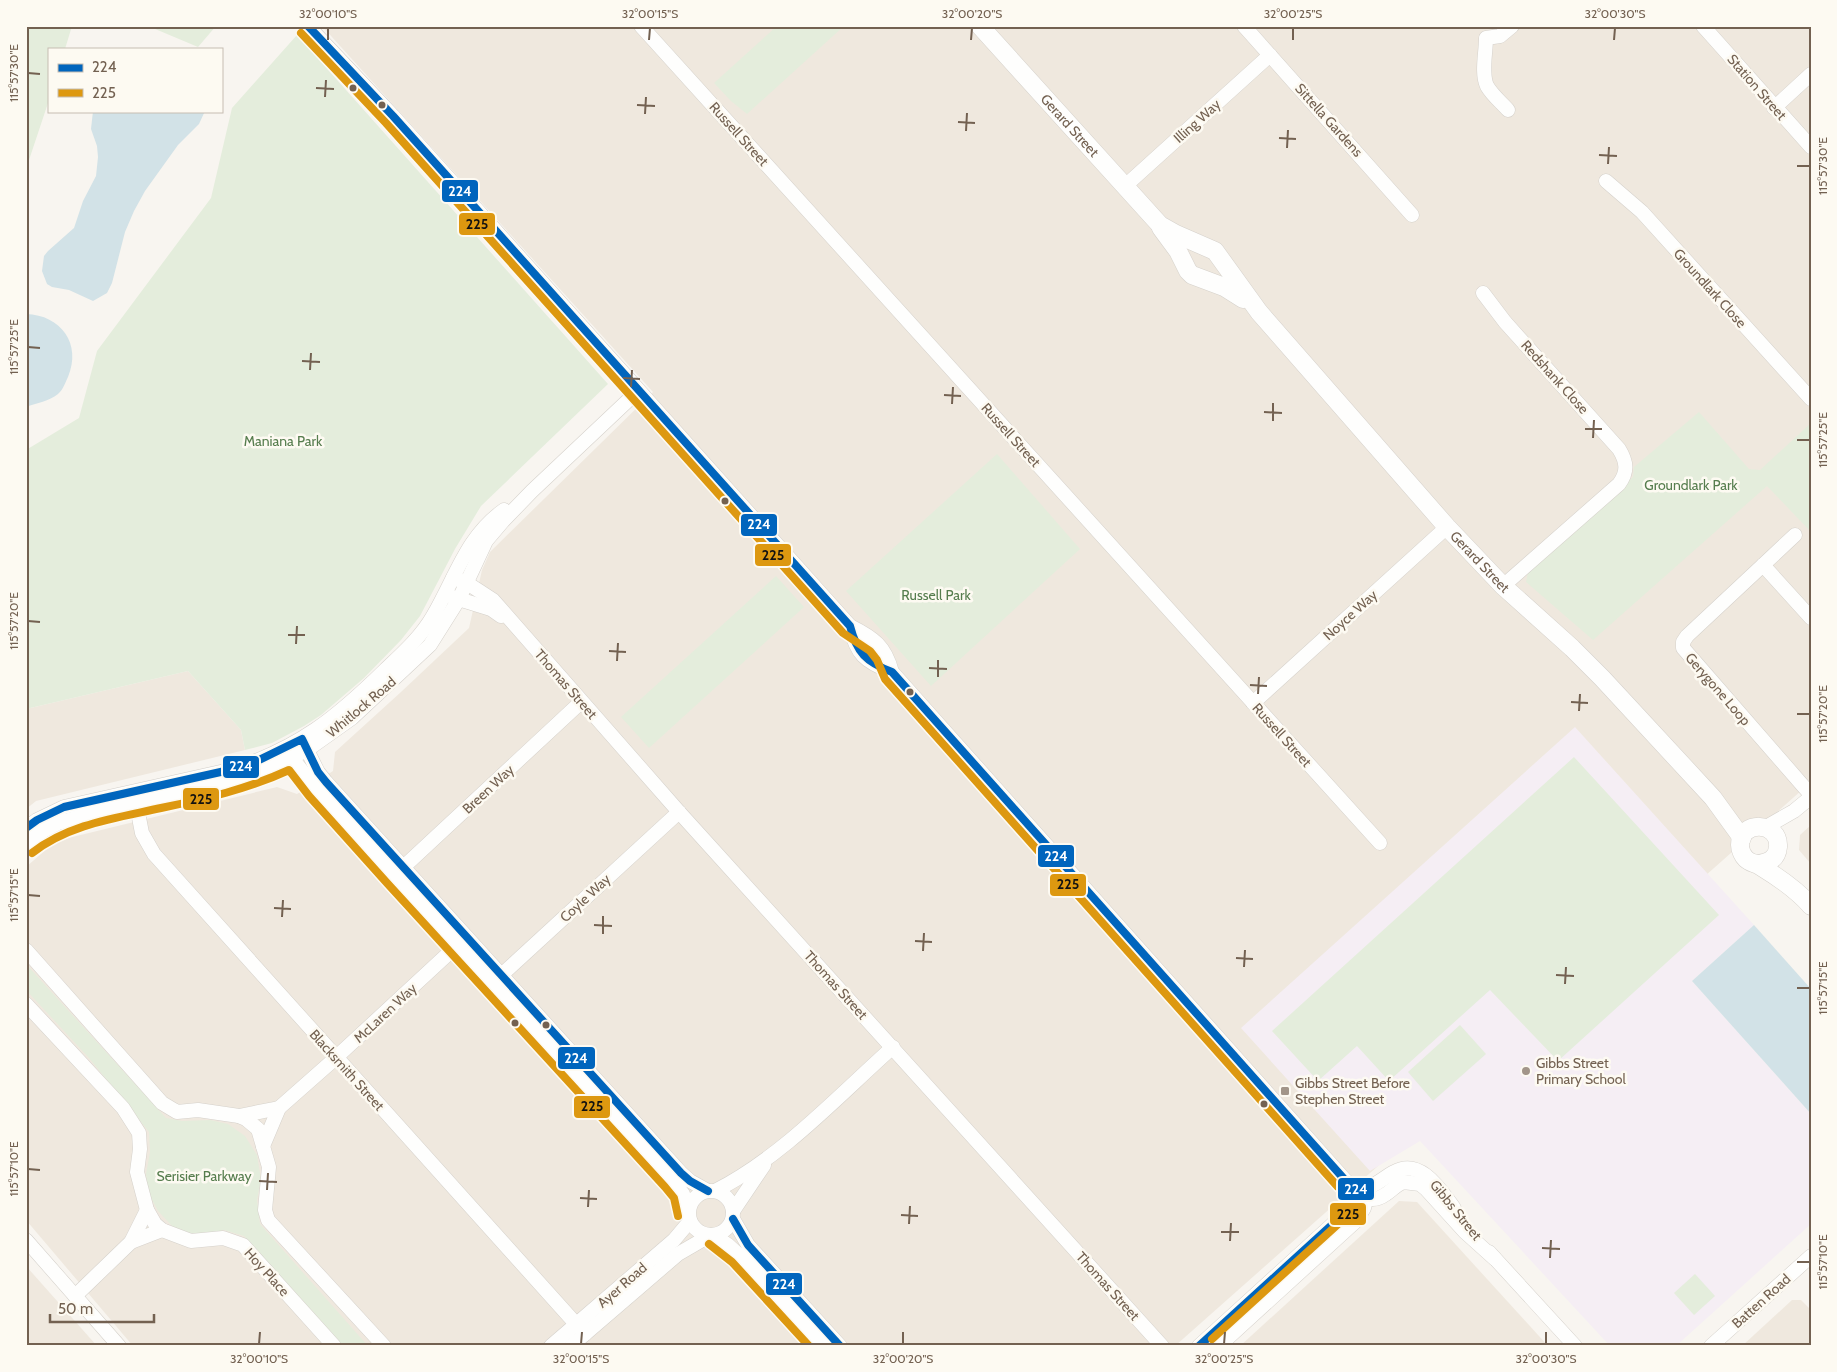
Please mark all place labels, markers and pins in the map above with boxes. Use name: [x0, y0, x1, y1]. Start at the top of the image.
unlabelled marker: [348, 83, 358, 93]
unlabelled marker: [377, 100, 387, 110]
unlabelled marker: [720, 496, 730, 506]
unlabelled marker: [905, 687, 915, 697]
unlabelled marker: [510, 1018, 520, 1028]
unlabelled marker: [541, 1020, 551, 1030]
place label: Gibbs Street Primary School: [1536, 1054, 1626, 1088]
marker: Gibbs Street Primary School: [1520, 1065, 1532, 1077]
place label: Gibbs Street Before Stephen Street: [1295, 1074, 1410, 1108]
marker: Gibbs Street Before Stephen Street: [1279, 1085, 1291, 1097]
unlabelled marker: [1259, 1099, 1269, 1109]

